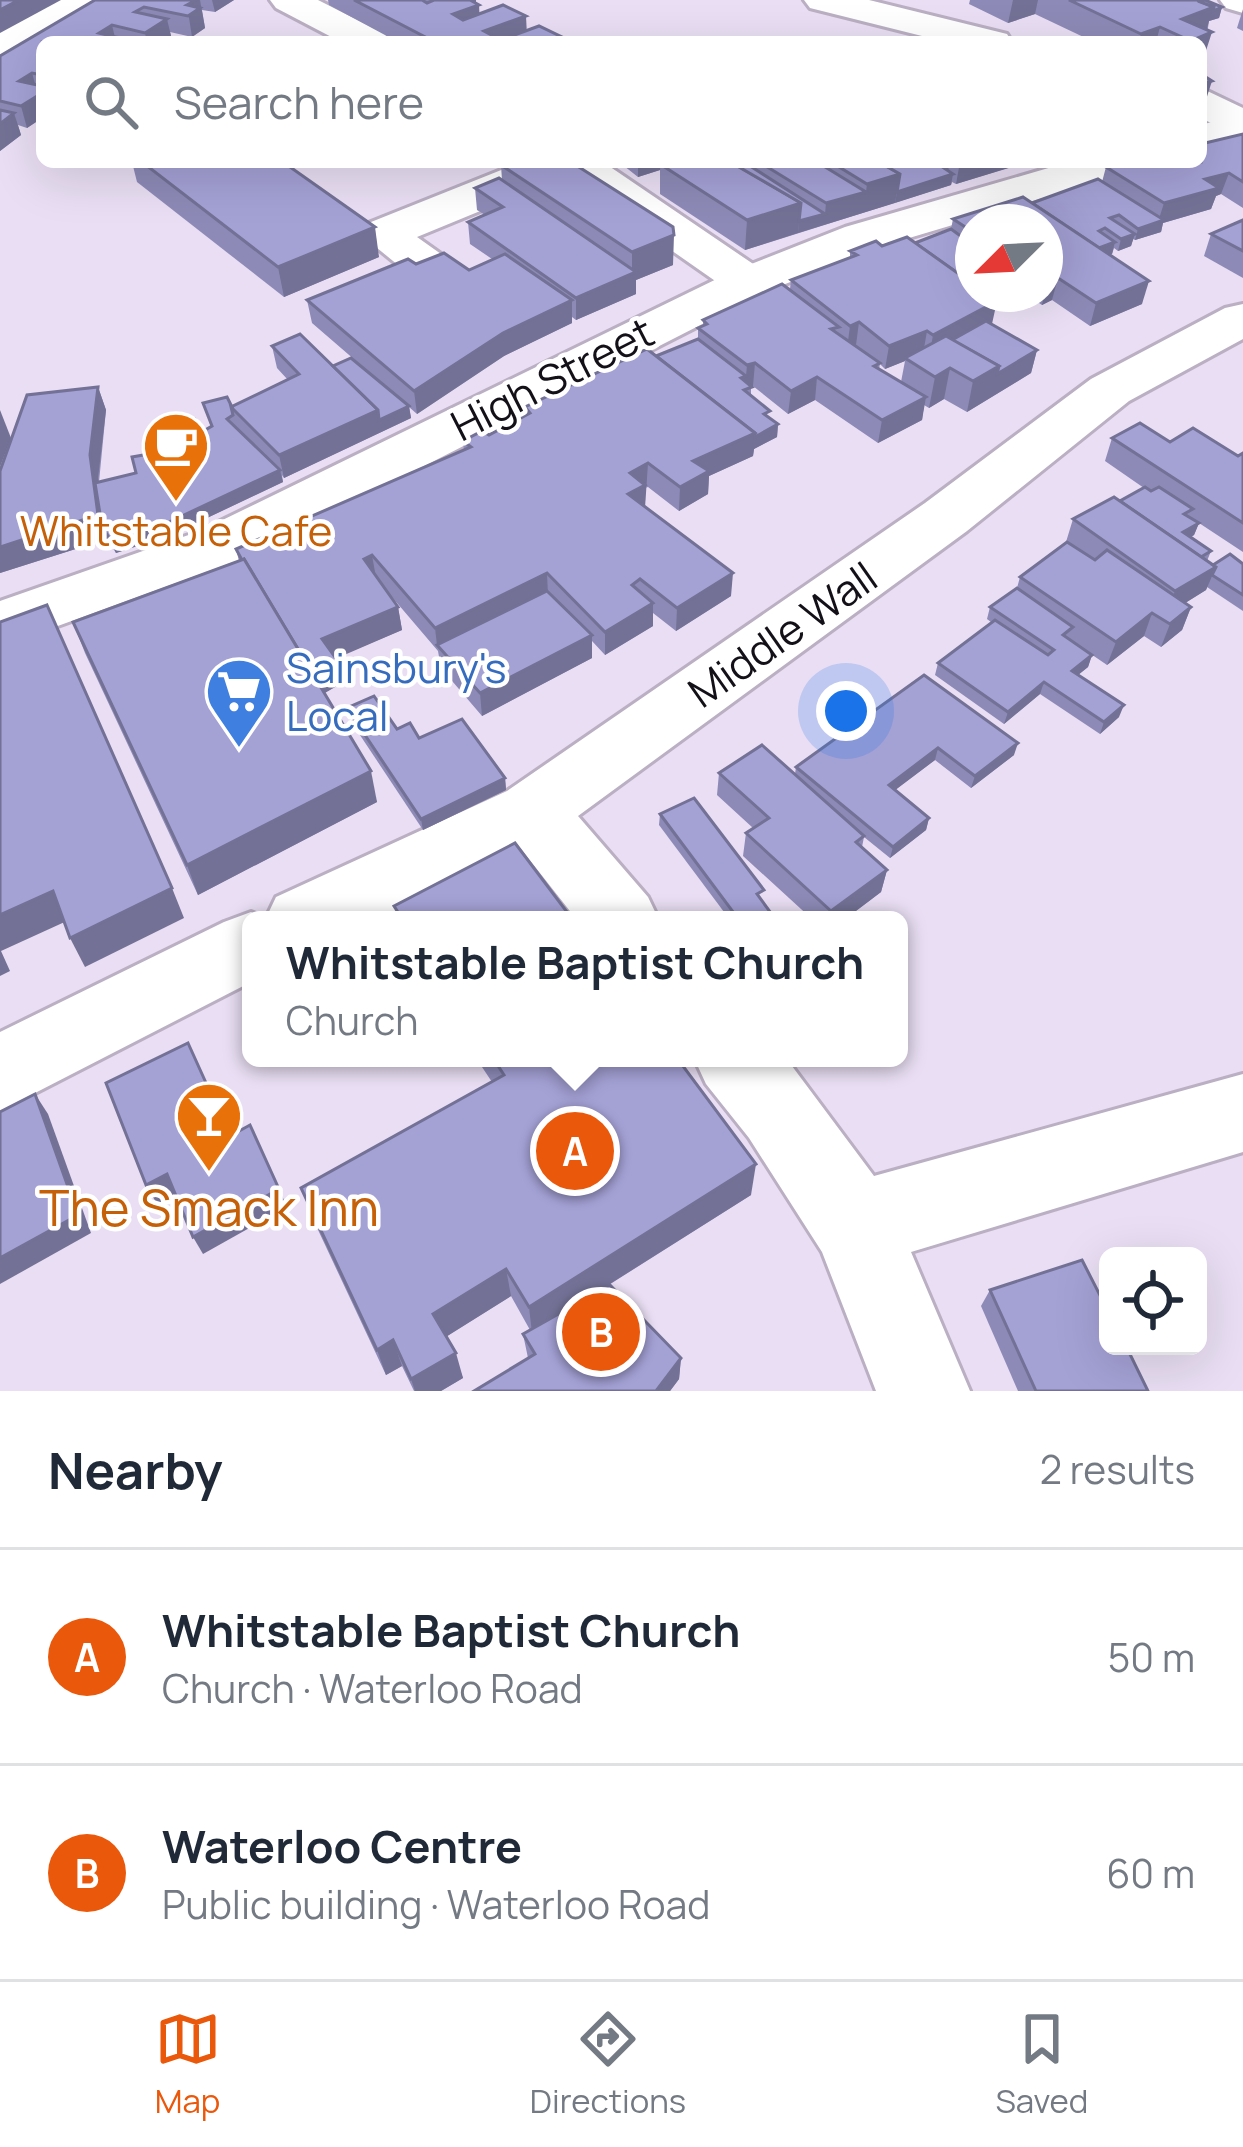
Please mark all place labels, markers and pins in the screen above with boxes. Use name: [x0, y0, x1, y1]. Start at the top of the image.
cafe icon: Whitstable Cafe: [141, 410, 211, 504]
place label: Whitstable Cafe: [20, 501, 332, 559]
place label: Sainsbury's Local: [286, 638, 507, 744]
supermarket icon: Sainsbury's Local: [204, 656, 274, 750]
bar icon: The Smack Inn: [174, 1080, 244, 1174]
pin: A: [536, 1106, 614, 1196]
place label: The Smack Inn: [39, 1172, 379, 1241]
pin: B: [562, 1287, 640, 1377]

